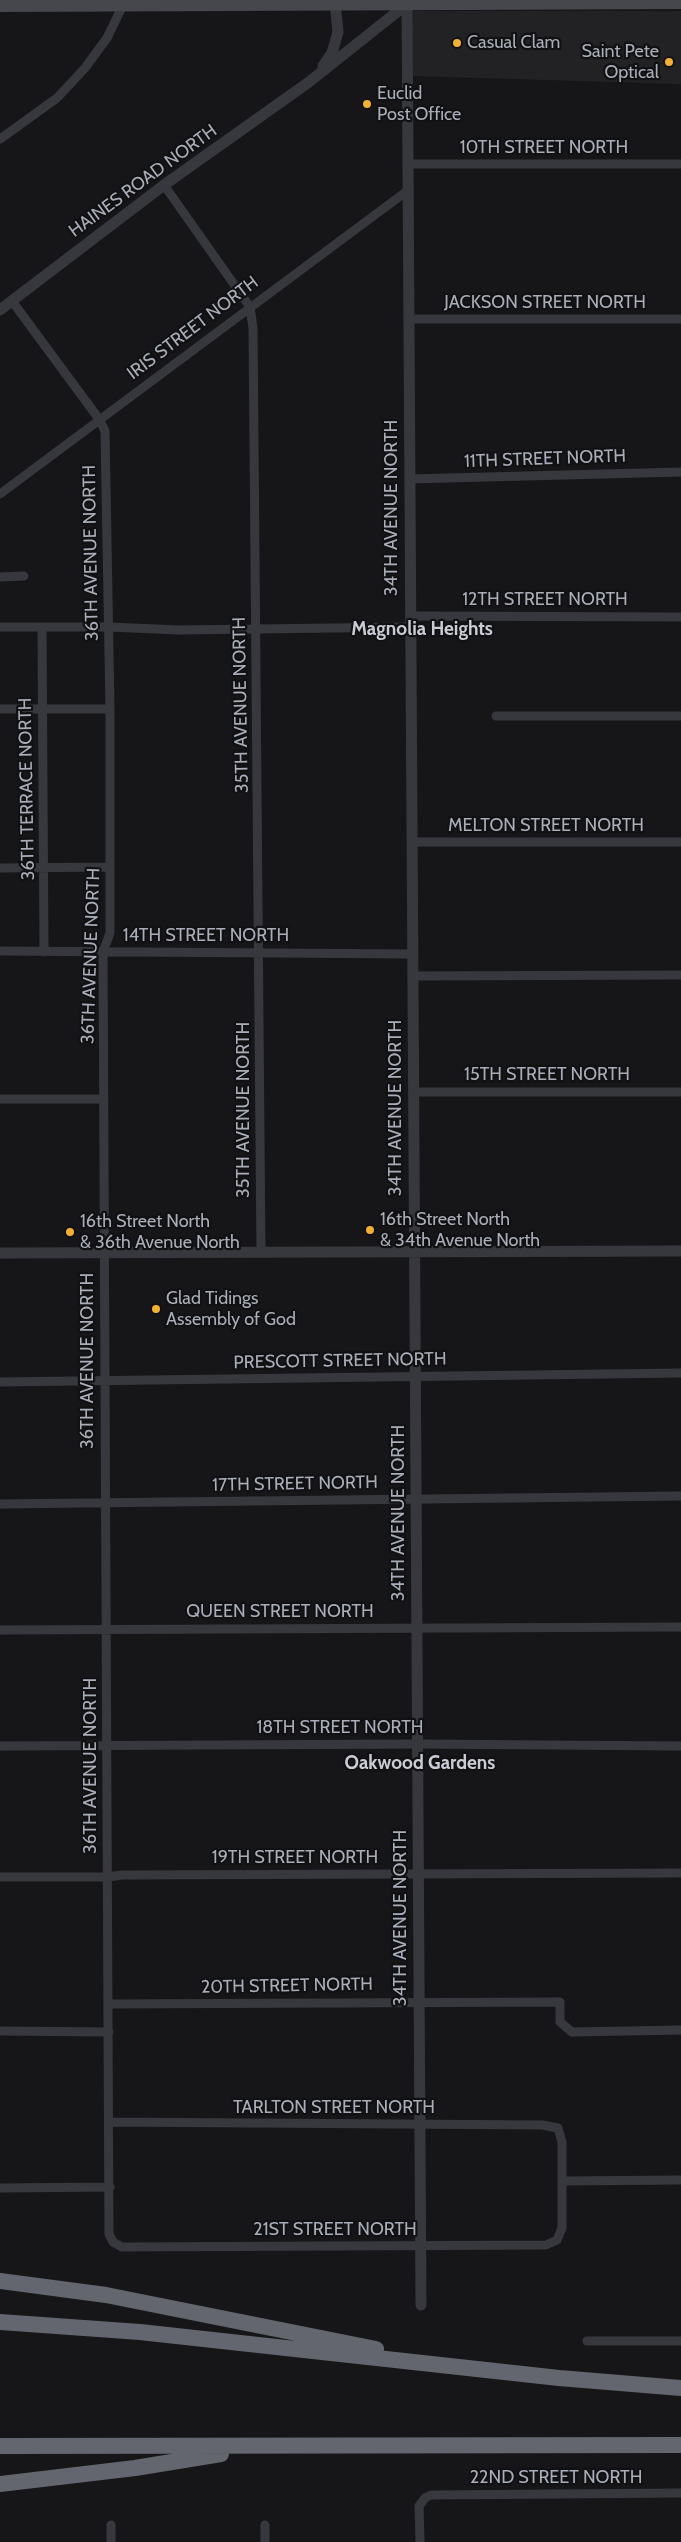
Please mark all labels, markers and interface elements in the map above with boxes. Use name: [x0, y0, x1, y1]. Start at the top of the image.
place label: Casual Clam: [467, 32, 560, 54]
marker: Casual Clam: [451, 37, 463, 49]
place label: Saint Pete Optical: [582, 41, 659, 84]
marker: Saint Pete Optical: [663, 56, 675, 68]
place label: Euclid Post Office: [377, 83, 461, 126]
marker: Euclid Post Office: [361, 98, 373, 110]
street label: HAINES ROAD NORTH: [65, 120, 221, 242]
street label: 10TH STREET NORTH: [460, 137, 628, 159]
street label: IRIS STREET NORTH: [123, 272, 263, 384]
street label: JACKSON STREET NORTH: [444, 292, 646, 314]
street label: 34TH AVENUE NORTH: [381, 420, 403, 596]
street label: 11TH STREET NORTH: [464, 445, 626, 473]
street label: 36TH AVENUE NORTH: [79, 465, 103, 641]
street label: 12TH STREET NORTH: [462, 589, 628, 611]
street label: 35TH AVENUE NORTH: [229, 617, 253, 793]
district label: Magnolia Heights: [351, 618, 493, 640]
street label: 36TH TERRACE NORTH: [15, 698, 39, 880]
street label: MELTON STREET NORTH: [448, 815, 644, 837]
street label: 36TH AVENUE NORTH: [77, 868, 105, 1044]
street label: 14TH STREET NORTH: [123, 925, 289, 947]
street label: 34TH AVENUE NORTH: [385, 1020, 407, 1196]
street label: 35TH AVENUE NORTH: [233, 1022, 255, 1198]
street label: 15TH STREET NORTH: [464, 1064, 630, 1086]
place label: 16th Street North & 34th Avenue North: [380, 1209, 540, 1252]
place label: 16th Street North & 36th Avenue North: [80, 1211, 240, 1254]
marker: 16th Street North & 34th Avenue North: [364, 1224, 376, 1236]
marker: 16th Street North & 36th Avenue North: [64, 1226, 76, 1238]
street label: 36TH AVENUE NORTH: [77, 1273, 99, 1449]
place label: Glad Tidings Assembly of God: [166, 1288, 296, 1330]
marker: Glad Tidings Assembly of God: [150, 1303, 162, 1315]
street label: PRESCOTT STREET NORTH: [233, 1348, 447, 1374]
street label: 34TH AVENUE NORTH: [388, 1425, 410, 1601]
street label: 17TH STREET NORTH: [212, 1472, 378, 1496]
street label: QUEEN STREET NORTH: [186, 1601, 374, 1623]
street label: 36TH AVENUE NORTH: [80, 1678, 102, 1854]
street label: 18TH STREET NORTH: [257, 1717, 423, 1739]
district label: Oakwood Gardens: [345, 1752, 495, 1774]
street label: 34TH AVENUE NORTH: [390, 1830, 412, 2006]
street label: 19TH STREET NORTH: [212, 1847, 378, 1869]
street label: 20TH STREET NORTH: [201, 1974, 373, 1998]
street label: TARLTON STREET NORTH: [233, 2097, 435, 2119]
street label: 21ST STREET NORTH: [253, 2219, 417, 2241]
street label: 22ND STREET NORTH: [470, 2467, 642, 2489]

